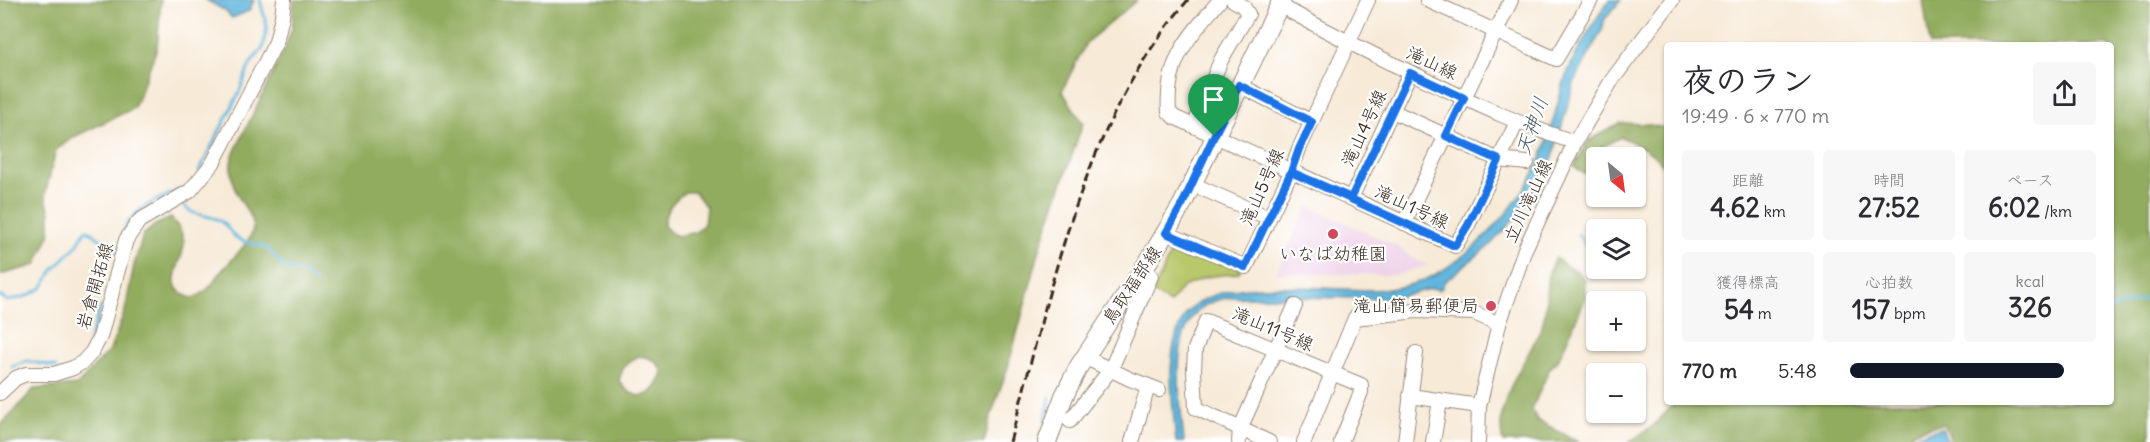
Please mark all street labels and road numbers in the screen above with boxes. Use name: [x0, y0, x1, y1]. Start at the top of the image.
street label: 滝山線: [1403, 41, 1462, 84]
street label: 滝山4号線: [1336, 86, 1391, 170]
street label: 滝山5号線: [1234, 144, 1289, 229]
street label: 立川滝山線: [1498, 155, 1557, 246]
street label: 滝山1号線: [1371, 179, 1453, 234]
street label: 岩倉開拓線: [71, 239, 118, 332]
street label: 鳥取福部線: [1097, 241, 1166, 328]
street label: 滝山11号線: [1229, 301, 1317, 356]

